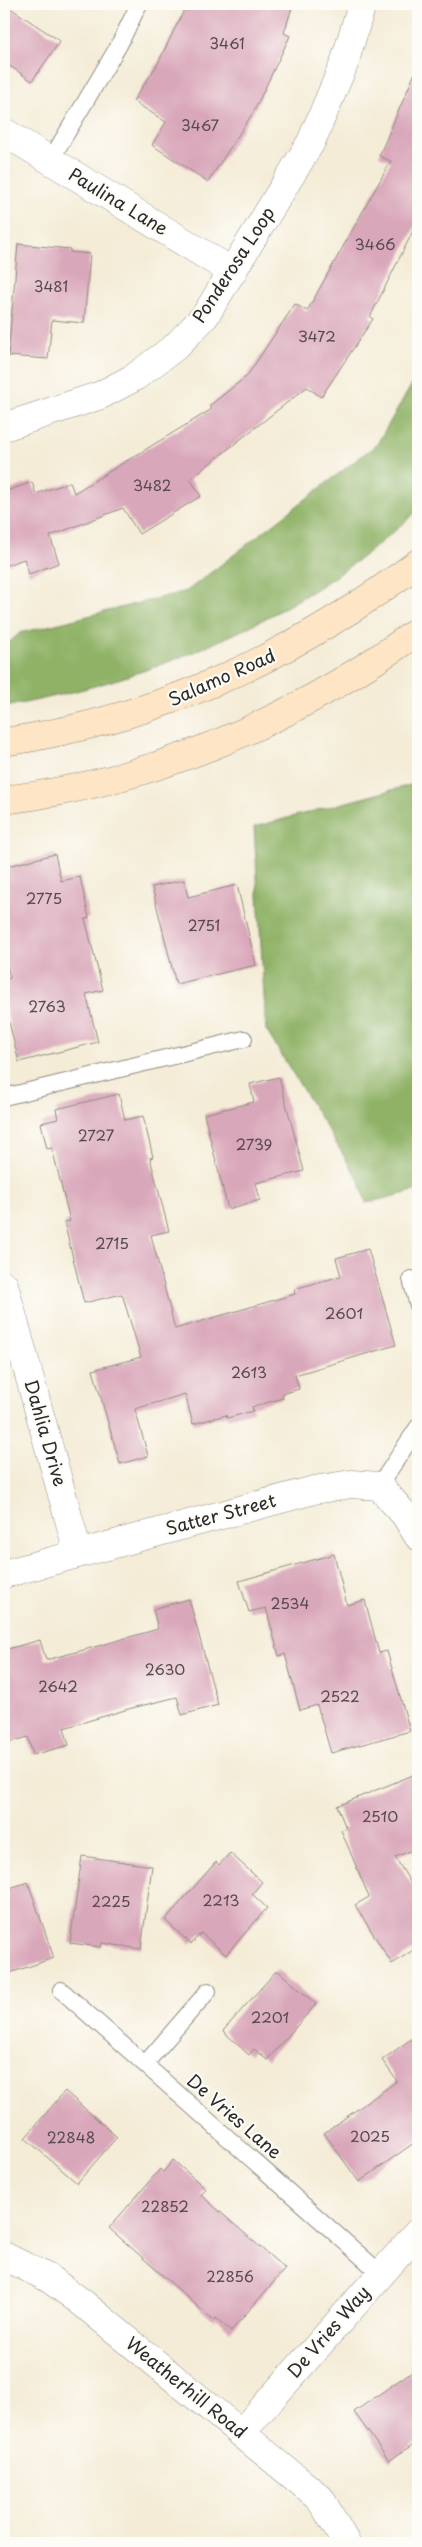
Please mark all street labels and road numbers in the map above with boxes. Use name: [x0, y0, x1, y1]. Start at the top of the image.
street label: Paulina Lane: [64, 160, 174, 241]
street label: Ponderosa Loop: [185, 201, 281, 328]
street label: Salamo Road: [163, 641, 279, 712]
street label: Dahlia Drive: [18, 1376, 75, 1489]
street label: Satter Street: [162, 1486, 279, 1541]
street label: De Vries Lane: [182, 2067, 288, 2165]
street label: De Vries Way: [280, 2279, 376, 2383]
street label: Weatherhill Road: [121, 2329, 253, 2444]

